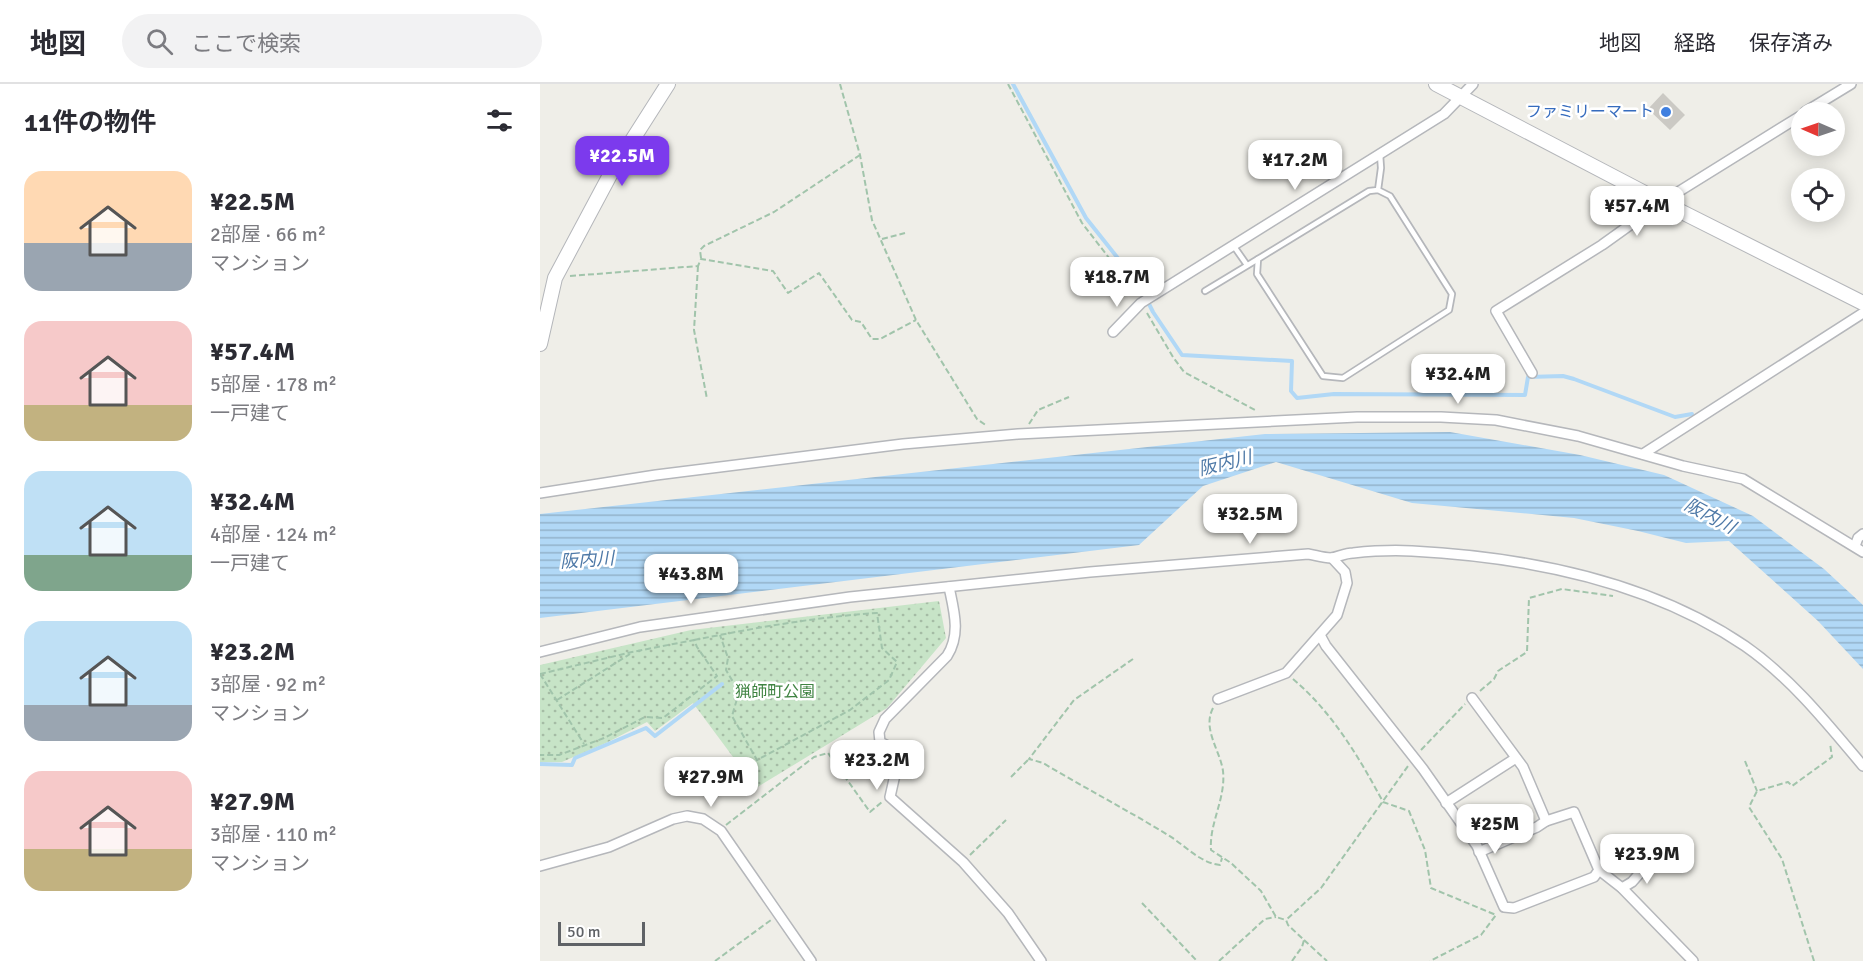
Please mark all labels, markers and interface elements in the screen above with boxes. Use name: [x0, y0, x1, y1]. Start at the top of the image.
search box: [122, 14, 542, 68]
icon: search: [143, 25, 176, 58]
text: 地図: [30, 27, 86, 61]
text: ここで検索: [191, 30, 301, 57]
text: 地図: [1599, 30, 1641, 56]
text: 経路: [1674, 30, 1716, 56]
text: 保存済み: [1749, 30, 1833, 56]
place label: ファミリーマート: [1526, 102, 1654, 122]
north arrow: [1791, 102, 1845, 156]
map controls: [1791, 102, 1845, 222]
icon: filters: [483, 104, 516, 137]
marker: ファミリーマート: [1659, 105, 1673, 119]
text: 11件の物件: [24, 107, 156, 139]
pin: ¥22.5M: [573, 136, 671, 187]
pin: ¥17.2M: [1246, 140, 1344, 191]
text: ¥22.5M: [589, 143, 655, 168]
text: ¥17.2M: [1262, 147, 1328, 172]
button: locate: [1791, 168, 1845, 222]
text: ¥22.5M: [210, 186, 295, 218]
pin: ¥57.4M: [1588, 186, 1686, 237]
text: ¥57.4M: [1604, 193, 1670, 218]
icon: home: [72, 195, 144, 267]
text: 2部屋 · 66 m²: [210, 222, 326, 247]
text: マンション: [210, 251, 310, 276]
pin: ¥18.7M: [1068, 257, 1166, 308]
text: ¥18.7M: [1084, 264, 1150, 289]
text: ¥57.4M: [210, 336, 295, 368]
icon: home: [72, 345, 144, 417]
pin: ¥32.4M: [1409, 354, 1507, 405]
text: ¥32.4M: [1425, 361, 1491, 386]
text: 5部屋 · 178 m²: [210, 372, 337, 397]
text: 一戸建て: [210, 401, 290, 426]
water label: 阪内川: [1196, 445, 1256, 480]
text: ¥32.4M: [210, 486, 295, 518]
pin: ¥32.5M: [1201, 494, 1299, 545]
water label: 阪内川: [1681, 494, 1741, 539]
icon: home: [72, 495, 144, 567]
text: ¥32.5M: [1217, 501, 1283, 526]
text: 4部屋 · 124 m²: [210, 522, 337, 547]
water label: 阪内川: [559, 547, 617, 573]
text: 一戸建て: [210, 551, 290, 576]
pin: ¥43.8M: [642, 554, 740, 605]
text: ¥43.8M: [658, 561, 724, 586]
text: ¥23.2M: [210, 636, 295, 668]
icon: home: [72, 645, 144, 717]
text: 3部屋 · 92 m²: [210, 672, 326, 697]
park label: 猟師町公園: [735, 682, 815, 702]
text: マンション: [210, 701, 310, 726]
pin: ¥23.2M: [828, 740, 926, 791]
text: ¥23.2M: [844, 747, 910, 772]
pin: ¥27.9M: [662, 757, 760, 808]
text: ¥27.9M: [678, 764, 744, 789]
text: ¥27.9M: [210, 786, 295, 818]
icon: home: [72, 795, 144, 867]
pin: ¥25M: [1459, 804, 1531, 855]
text: ¥25M: [1470, 811, 1520, 836]
text: 3部屋 · 110 m²: [210, 822, 337, 847]
pin: ¥23.9M: [1598, 834, 1696, 885]
text: ¥23.9M: [1614, 841, 1680, 866]
text: マンション: [210, 851, 310, 876]
scale bar: [558, 919, 645, 946]
text: 50 m: [567, 922, 601, 942]

